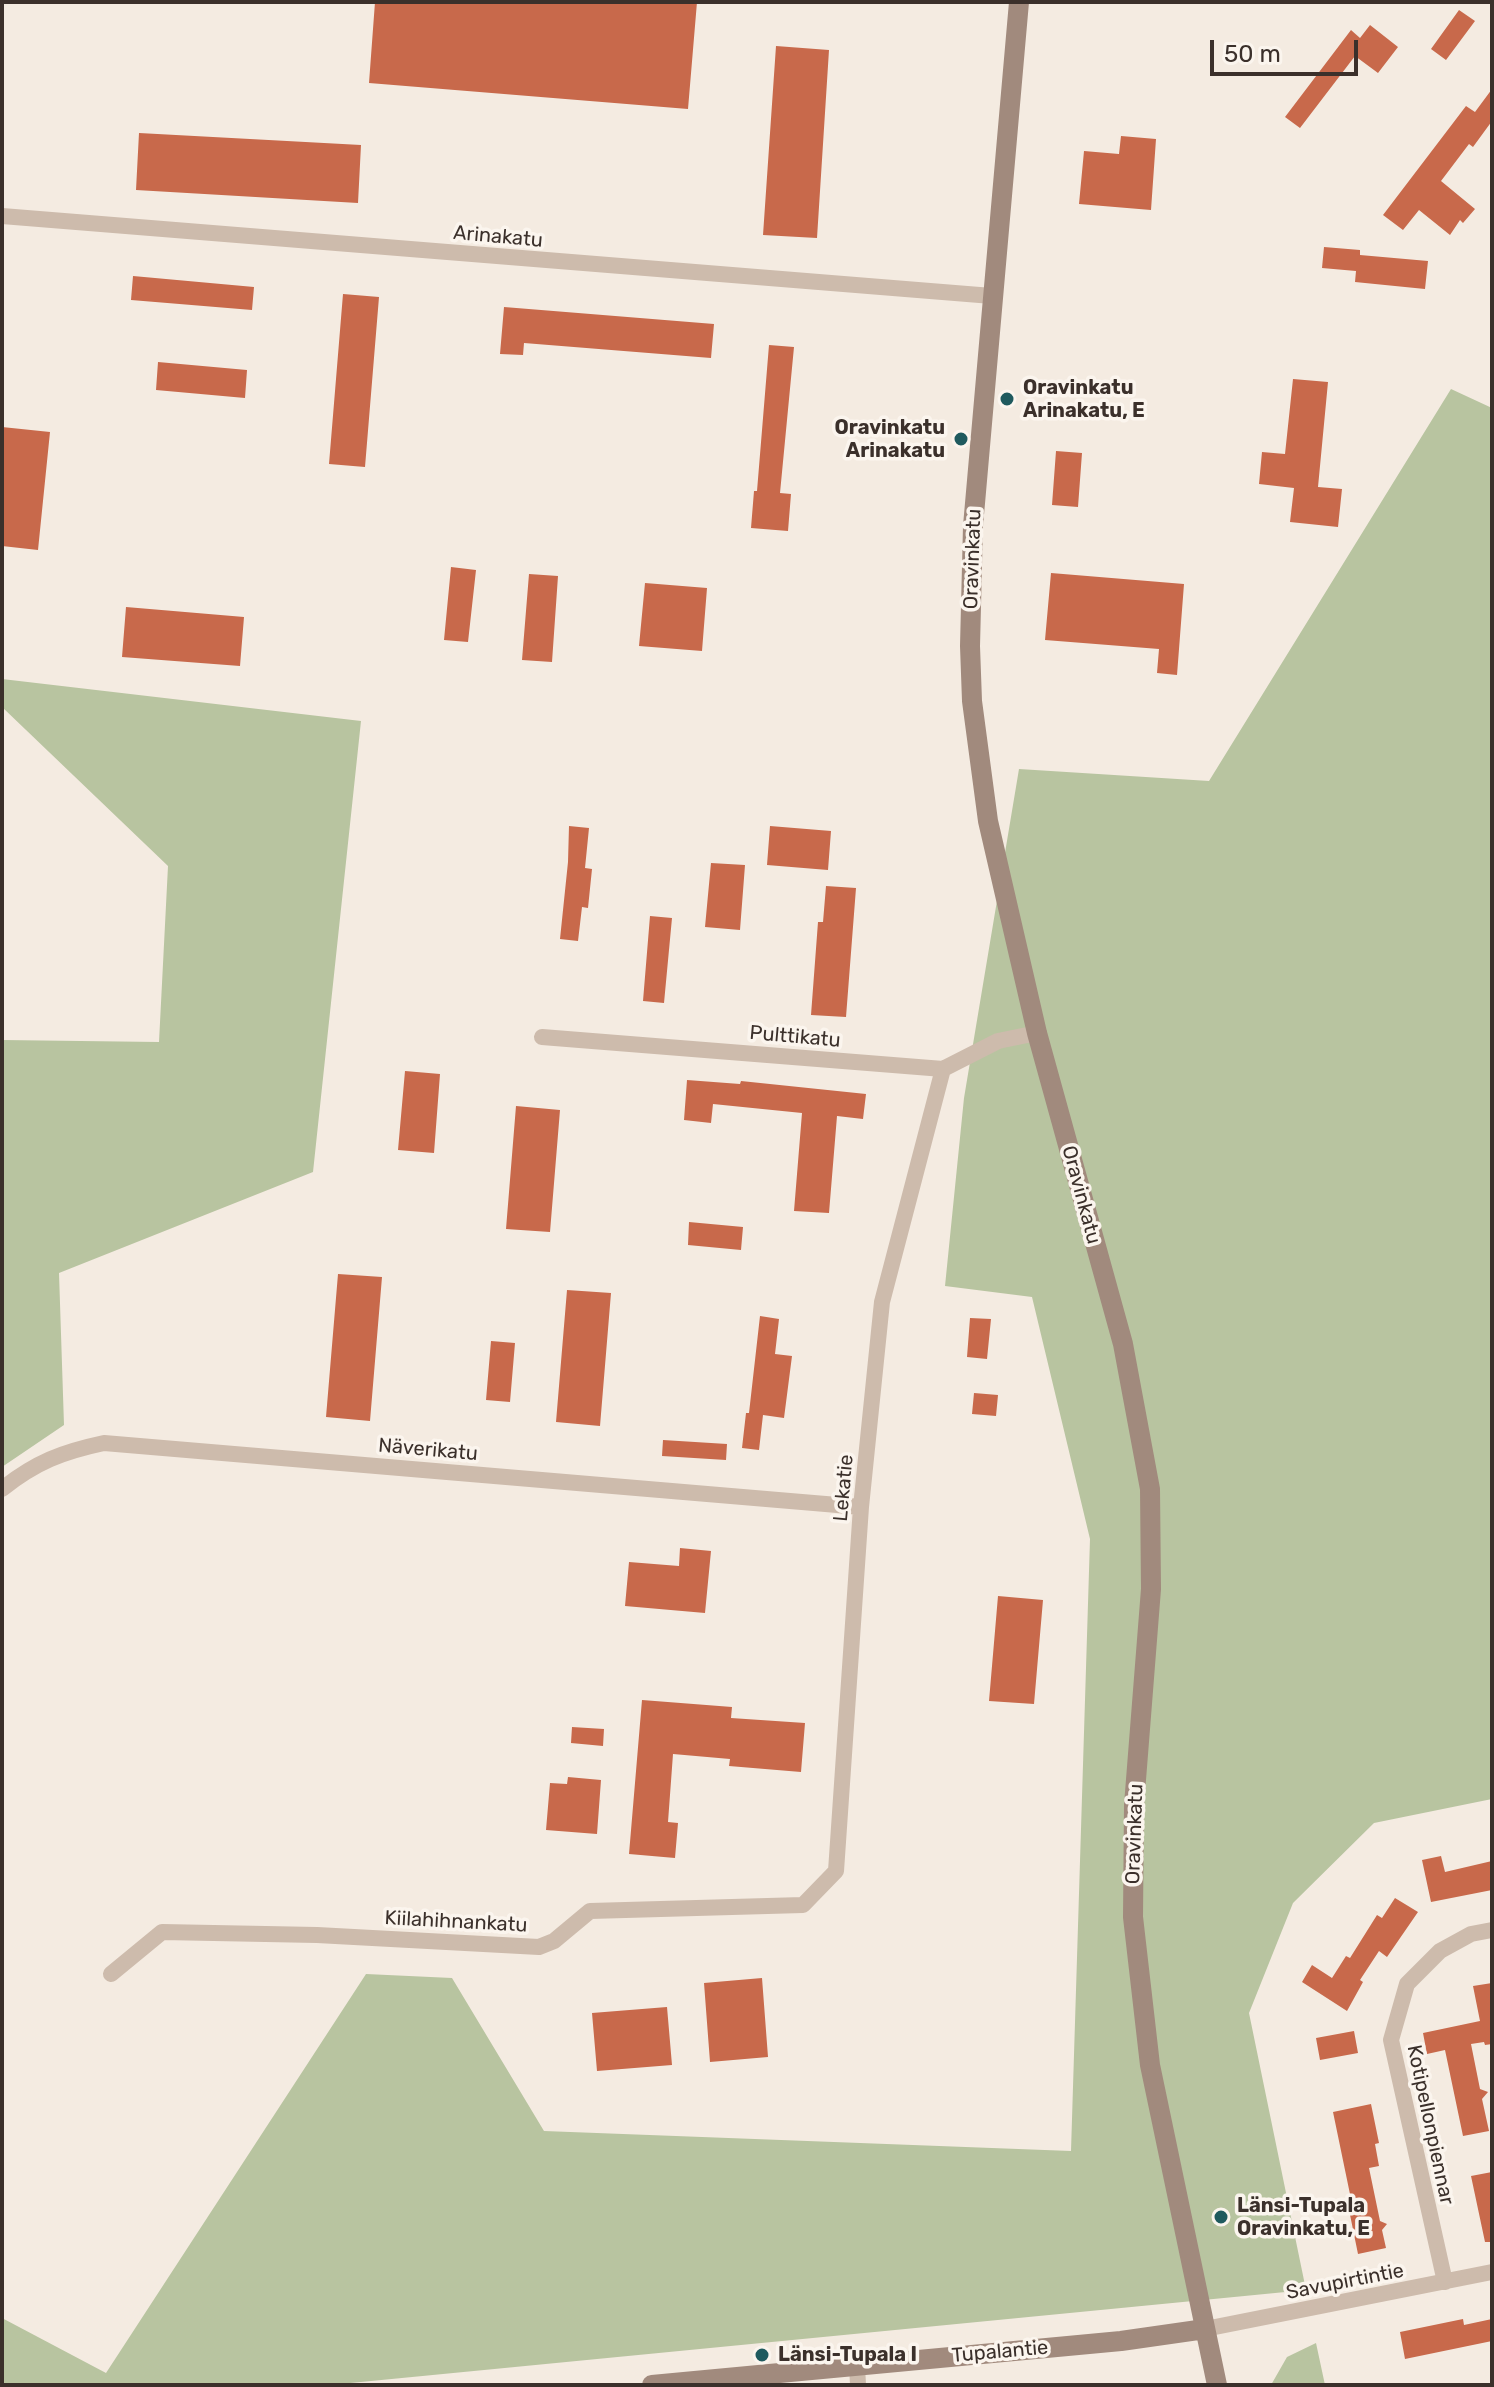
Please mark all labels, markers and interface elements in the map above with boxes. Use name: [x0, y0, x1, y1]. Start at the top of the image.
scale bar: [1214, 24, 1362, 74]
text: 50 m: [1224, 40, 1281, 68]
street label: Arinakatu: [452, 221, 544, 253]
place label: Oravinkatu Arinakatu, E: [1023, 376, 1145, 423]
marker: Oravinkatu Arinakatu, E: [998, 390, 1016, 408]
place label: Oravinkatu Arinakatu: [835, 416, 945, 463]
marker: Oravinkatu Arinakatu: [952, 430, 970, 448]
street label: Oravinkatu: [959, 508, 987, 610]
street label: Pulttikatu: [749, 1021, 841, 1053]
street label: Oravinkatu: [1056, 1143, 1106, 1247]
street label: Näverikatu: [377, 1434, 479, 1466]
street label: Lekatie: [829, 1453, 859, 1523]
street label: Oravinkatu: [1121, 1783, 1149, 1885]
street label: Kiilahihnankatu: [384, 1906, 528, 1938]
street label: Kotipellonpiennar: [1401, 2043, 1459, 2207]
place label: Länsi-Tupala Oravinkatu, E: [1237, 2194, 1370, 2241]
marker: Länsi-Tupala Oravinkatu, E: [1212, 2208, 1230, 2226]
street label: Savupirtintie: [1284, 2259, 1406, 2305]
street label: Tupalantie: [951, 2336, 1049, 2368]
place label: Länsi-Tupala I: [778, 2343, 917, 2367]
marker: Länsi-Tupala I: [753, 2346, 771, 2364]

